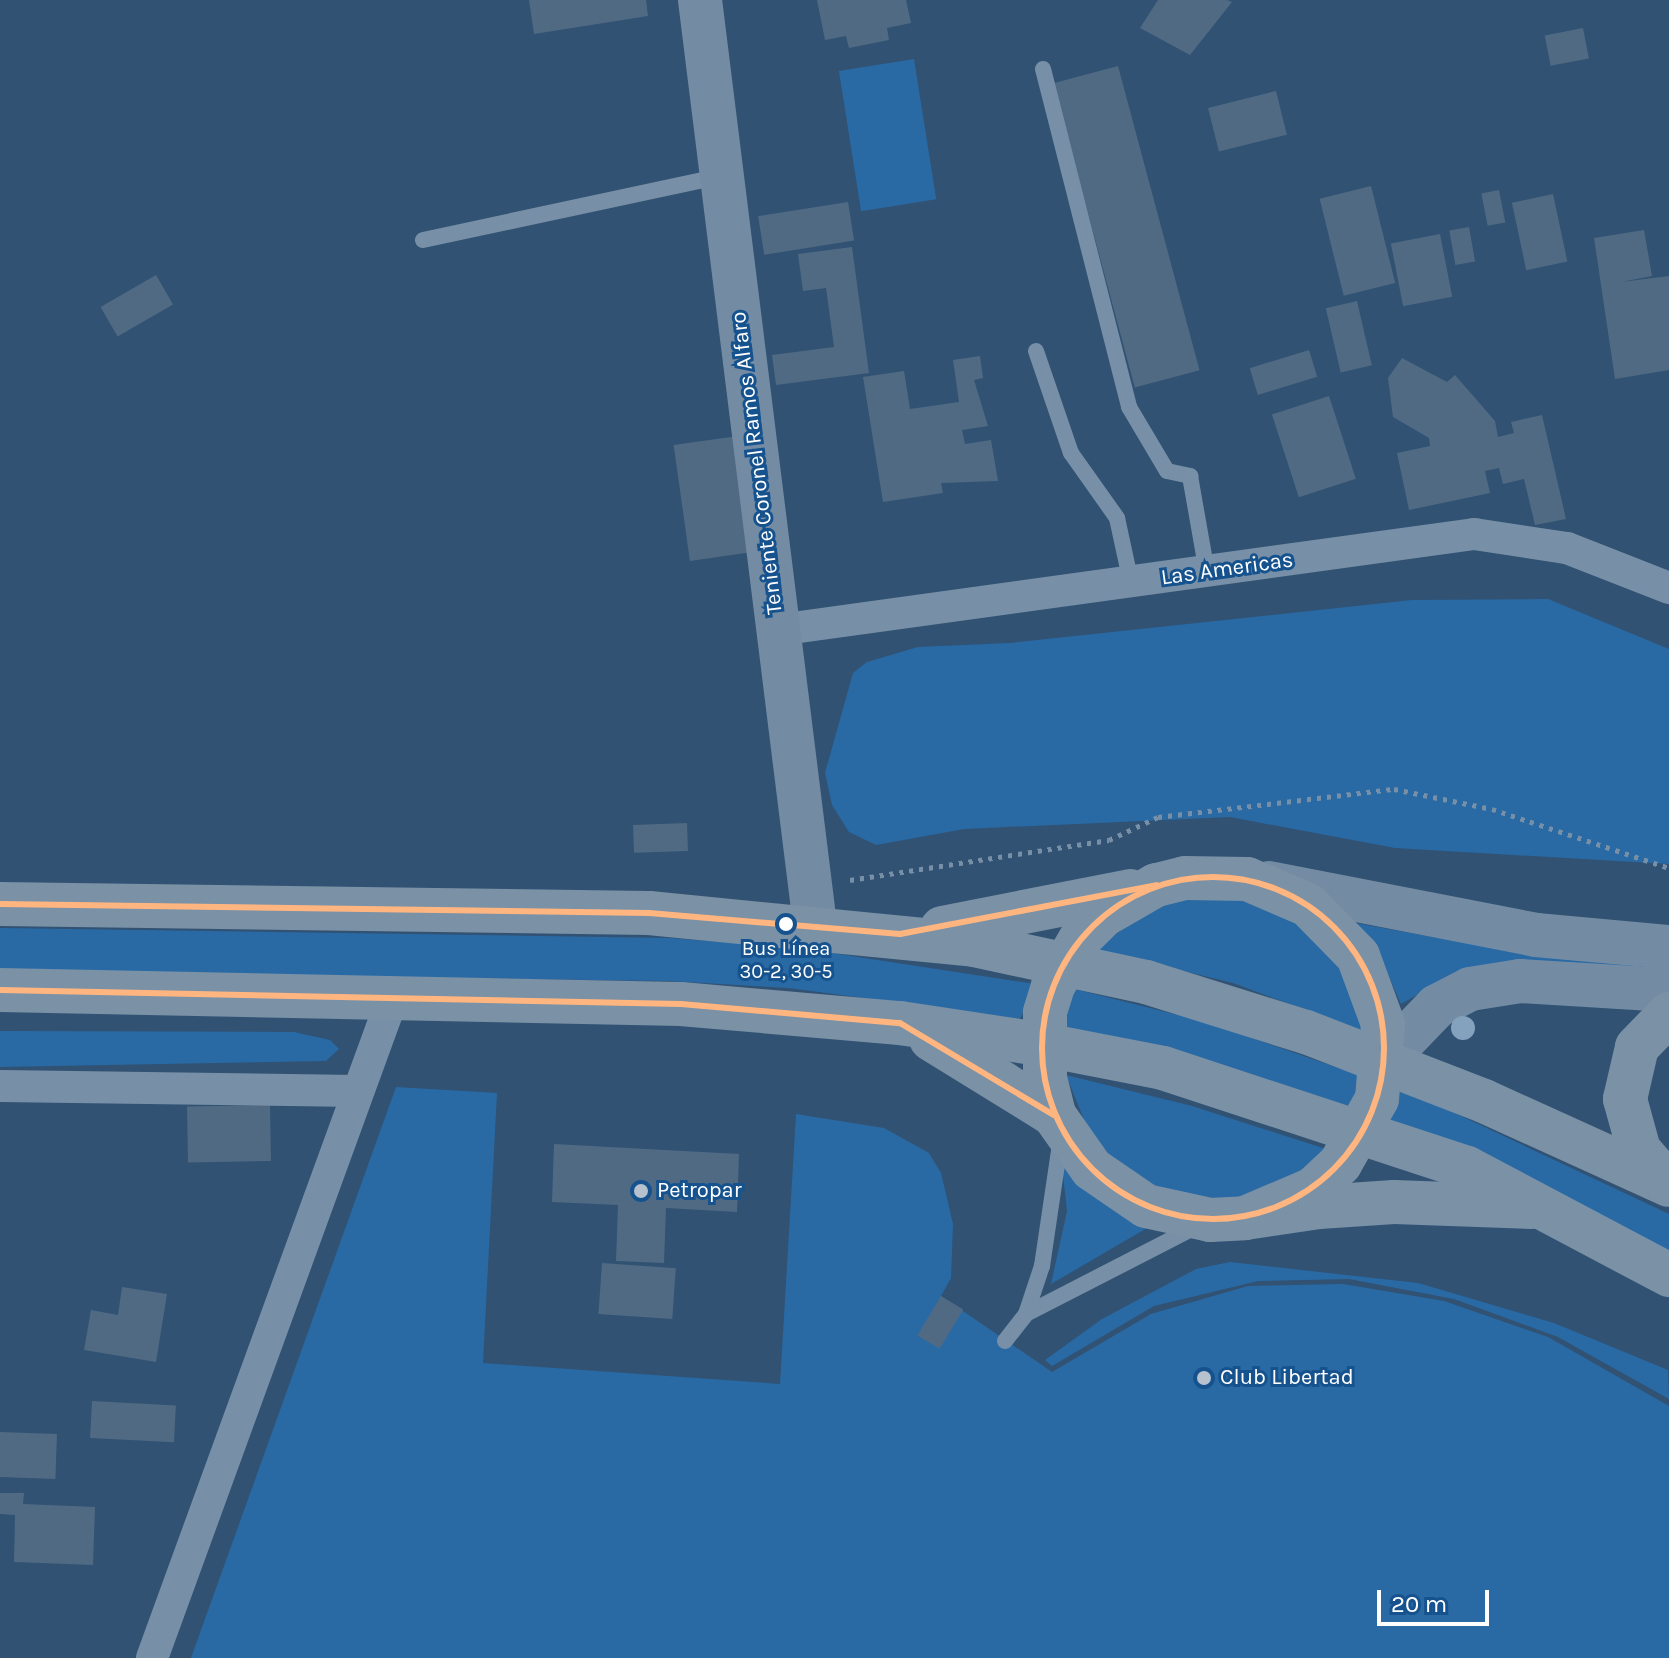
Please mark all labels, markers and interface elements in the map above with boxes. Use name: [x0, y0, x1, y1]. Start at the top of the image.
street label: Teniente Coronel Ramos Alfaro: [725, 310, 789, 616]
street label: Las Americas: [1159, 547, 1295, 591]
marker: Bus Línea 30-2, 30-5: [778, 916, 794, 932]
place label: Bus Línea 30-2, 30-5: [739, 936, 833, 983]
place label: Petropar: [657, 1178, 742, 1204]
marker: Petropar: [632, 1182, 650, 1200]
place label: Club Libertad: [1220, 1365, 1354, 1391]
marker: Club Libertad: [1195, 1369, 1213, 1387]
scale bar: [1381, 1574, 1493, 1624]
text: 20 m: [1391, 1590, 1447, 1618]

